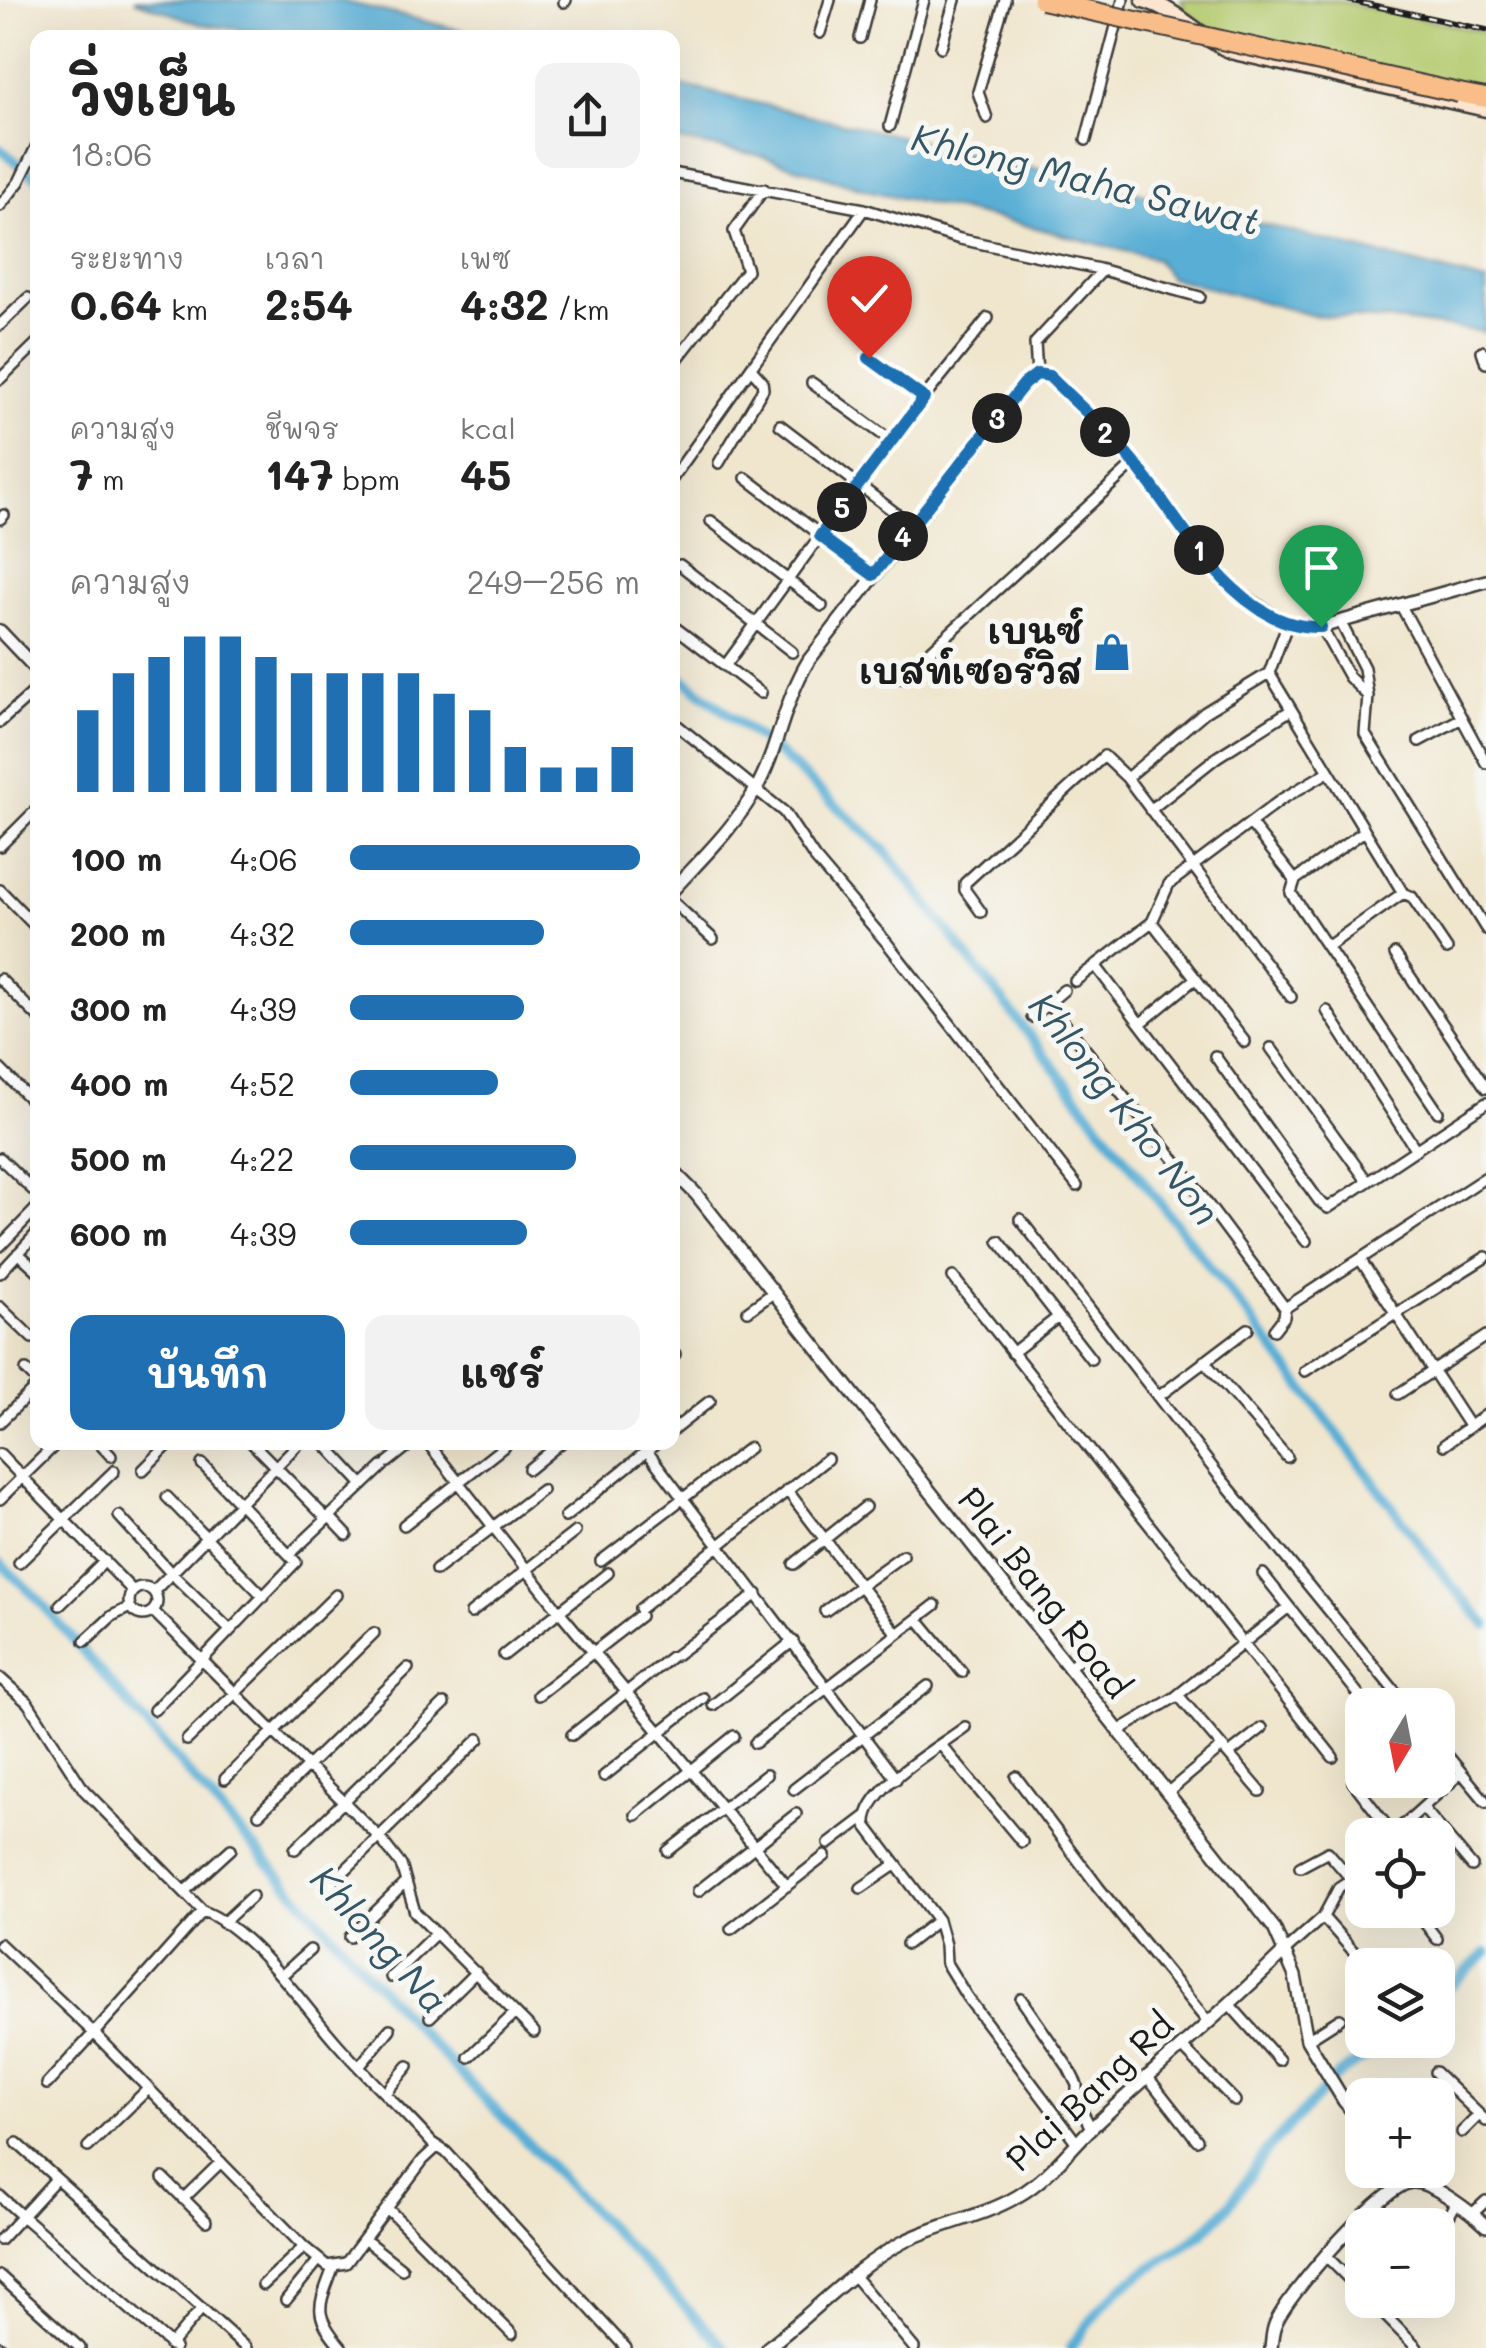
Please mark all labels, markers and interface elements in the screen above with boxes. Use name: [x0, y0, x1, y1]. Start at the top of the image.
text: วิ่งเย็น: [70, 58, 236, 130]
button: share: [535, 63, 640, 168]
water label: Khlong Maha Sawat: [907, 110, 1266, 247]
text: 18:06: [70, 132, 153, 174]
text: ระยะทาง: [70, 240, 184, 276]
text: เวลา: [265, 240, 324, 276]
text: เพซ: [460, 240, 511, 276]
pin: [827, 256, 912, 359]
icon: check: [842, 271, 897, 326]
text: 0.64: [70, 276, 162, 331]
text: 2:54: [265, 276, 353, 331]
text: 4:32: [460, 276, 549, 331]
text: km: [162, 291, 208, 327]
text: /km: [549, 291, 609, 327]
pin: 3: [972, 393, 1022, 443]
text: 3: [989, 400, 1005, 436]
pin: 2: [1080, 407, 1130, 457]
text: ความสูง: [70, 410, 176, 446]
text: ชีพจร: [265, 410, 339, 446]
text: kcal: [460, 410, 516, 446]
text: 2: [1097, 414, 1113, 450]
text: 7: [70, 446, 93, 501]
text: 147: [265, 446, 334, 501]
text: 45: [460, 446, 511, 501]
text: m: [93, 461, 125, 497]
text: bpm: [334, 461, 400, 497]
pin: 5: [817, 482, 867, 532]
text: 5: [834, 489, 850, 525]
pin: 4: [878, 511, 928, 561]
text: 4: [894, 518, 912, 554]
pin: 1: [1174, 525, 1224, 575]
pin: [1279, 525, 1364, 628]
text: 1: [1193, 532, 1205, 568]
icon: arrive: [1294, 540, 1349, 595]
text: ความสูง: [70, 560, 191, 602]
text: 249–256 m: [467, 560, 640, 602]
place label: เบนซ์ เบสท์เซอร์วิส: [860, 607, 1084, 693]
shop icon: เบนซ์ เบสท์เซอร์วิส: [1091, 631, 1133, 673]
text: 100 m: [70, 837, 162, 879]
text: 4:06: [230, 837, 298, 879]
text: 200 m: [70, 912, 166, 954]
text: 4:32: [230, 912, 295, 954]
water label: Khlong Kho Non: [1018, 981, 1232, 1235]
text: 300 m: [70, 987, 167, 1029]
text: 4:39: [230, 987, 296, 1029]
text: 400 m: [70, 1062, 168, 1104]
text: 4:52: [230, 1062, 295, 1104]
text: 500 m: [70, 1137, 167, 1179]
text: 4:22: [230, 1137, 294, 1179]
text: 600 m: [70, 1212, 167, 1254]
text: 4:39: [230, 1212, 296, 1254]
button: บันทึก: [70, 1315, 345, 1430]
button: แชร์: [365, 1315, 640, 1430]
street label: Plai Bang Road: [949, 1477, 1142, 1707]
north arrow: [1345, 1688, 1455, 1798]
map controls: [1345, 1688, 1455, 2318]
button: locate: [1345, 1818, 1455, 1928]
water label: Khlong Na: [300, 1854, 460, 2024]
button: layers: [1345, 1948, 1455, 2058]
street label: Plai Bang Rd: [995, 2001, 1182, 2180]
button: +: [1345, 2078, 1455, 2188]
button: −: [1345, 2208, 1455, 2318]

